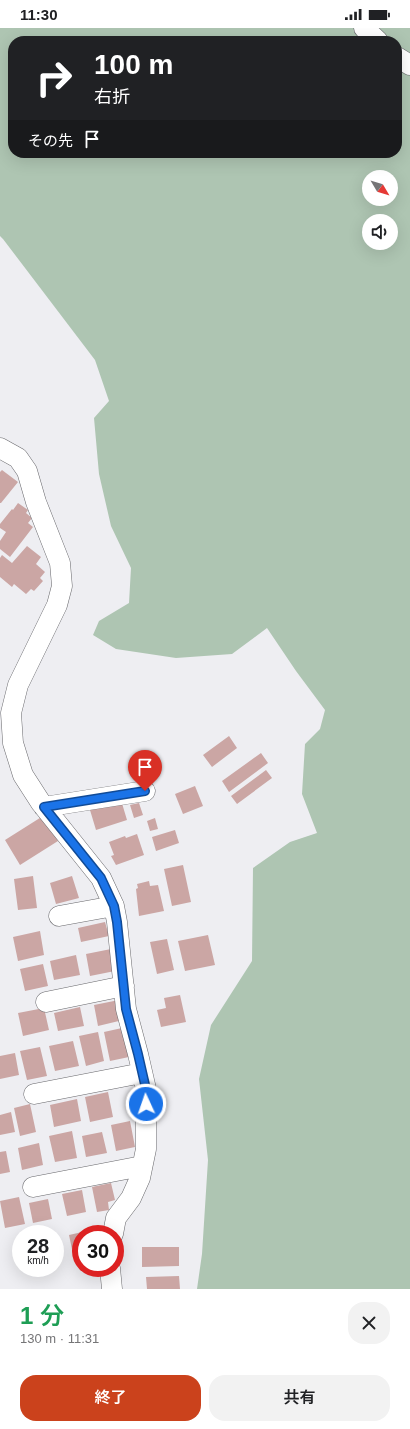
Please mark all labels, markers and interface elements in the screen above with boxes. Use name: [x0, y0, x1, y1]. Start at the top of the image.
text: 11:30: [20, 6, 58, 23]
text: 100 m: [94, 49, 173, 80]
icon: right: [28, 52, 80, 104]
text: 右折: [94, 87, 130, 107]
icon: arrive: [81, 128, 103, 150]
text: その先: [28, 132, 73, 149]
north arrow: [362, 170, 398, 206]
map controls: [362, 170, 398, 250]
button: sound: [362, 214, 398, 250]
pin: [128, 750, 162, 791]
icon: arrive: [134, 756, 156, 778]
position arrow: [125, 1083, 167, 1125]
speed limit sign: 30: [72, 1225, 124, 1277]
text: 28: [27, 1235, 49, 1257]
text: km/h: [27, 1255, 49, 1266]
text: 1 分: [20, 1302, 64, 1329]
button: close: [348, 1302, 390, 1344]
text: 130 m · 11:31: [20, 1331, 99, 1346]
button: 終了: [20, 1375, 201, 1421]
button: 共有: [209, 1375, 390, 1421]

